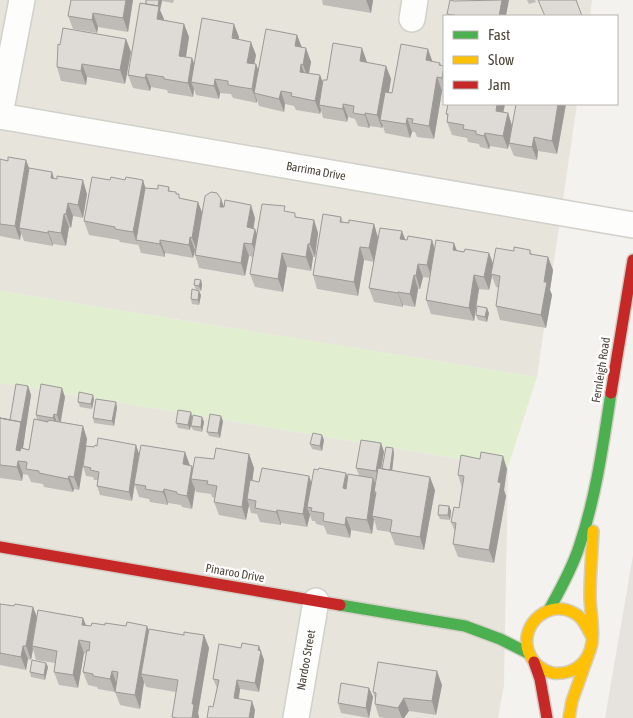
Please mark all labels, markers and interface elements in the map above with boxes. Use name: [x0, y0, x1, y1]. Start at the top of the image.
legend: [443, 15, 618, 105]
text: Fast: [488, 26, 510, 43]
text: Slow: [488, 51, 514, 68]
text: Jam: [488, 76, 511, 93]
street label: Barrima Drive: [285, 159, 347, 183]
street label: Fernleigh Road: [589, 336, 613, 404]
street label: Pinaroo Drive: [204, 561, 266, 585]
street label: Nardoo Street: [294, 628, 318, 691]

